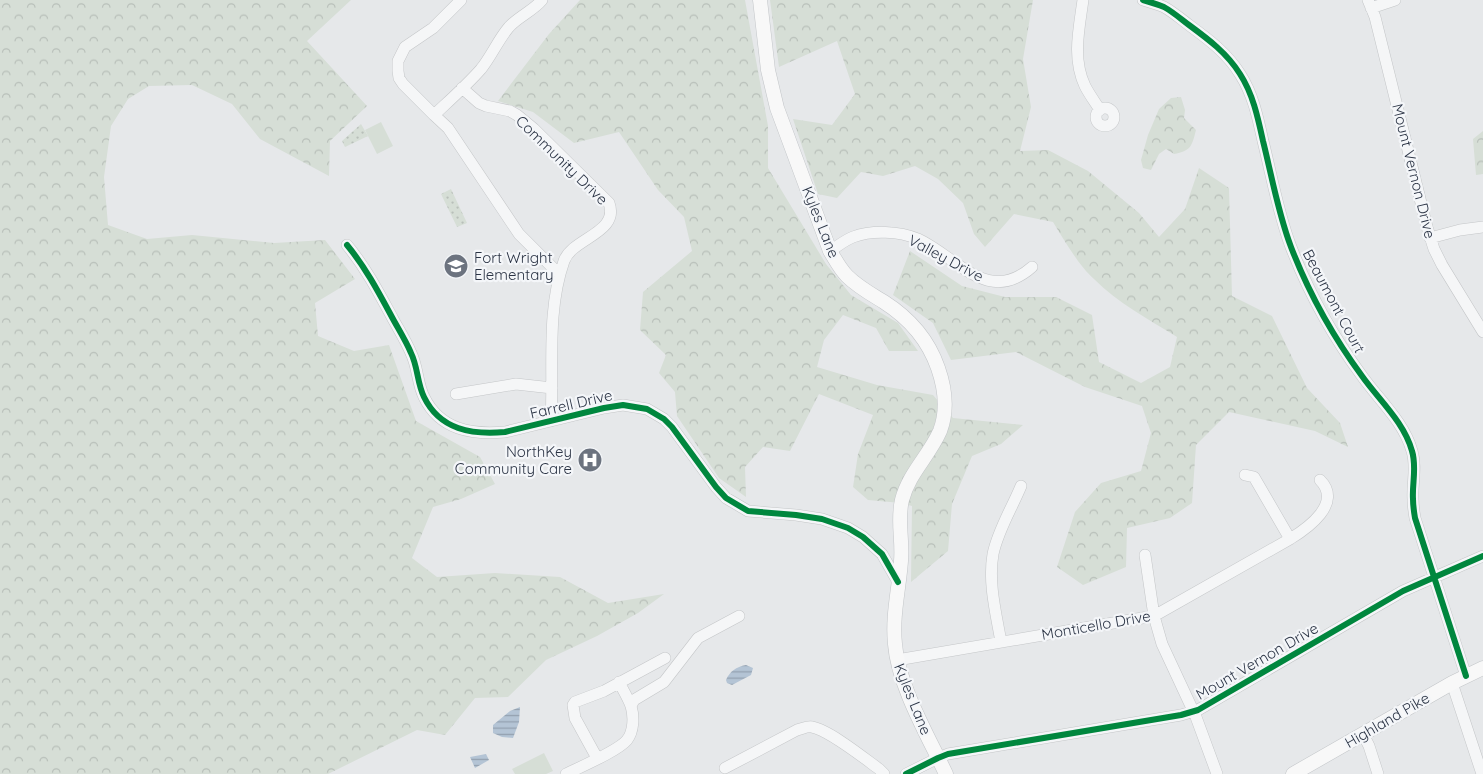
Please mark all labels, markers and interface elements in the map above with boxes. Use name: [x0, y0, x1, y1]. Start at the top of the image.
street label: Mount Vernon Drive: [1388, 102, 1440, 240]
street label: Community Drive: [512, 111, 612, 209]
street label: Kyles Lane: [798, 183, 844, 261]
street label: Valley Drive: [905, 230, 987, 286]
street label: Beaumont Court: [1299, 246, 1369, 356]
place label: Fort Wright Elementary: [474, 248, 554, 284]
school or university icon: Fort Wright Elementary: [443, 253, 469, 279]
street label: Farrell Drive: [528, 385, 614, 423]
place label: NorthKey Community Care: [455, 442, 572, 478]
hospital icon: NorthKey Community Care: [577, 447, 603, 473]
street label: Monticello Drive: [1040, 606, 1152, 644]
street label: Mount Vernon Drive: [1192, 618, 1322, 704]
street label: Kyles Lane: [890, 660, 936, 738]
street label: Highland Pike: [1341, 688, 1433, 752]

